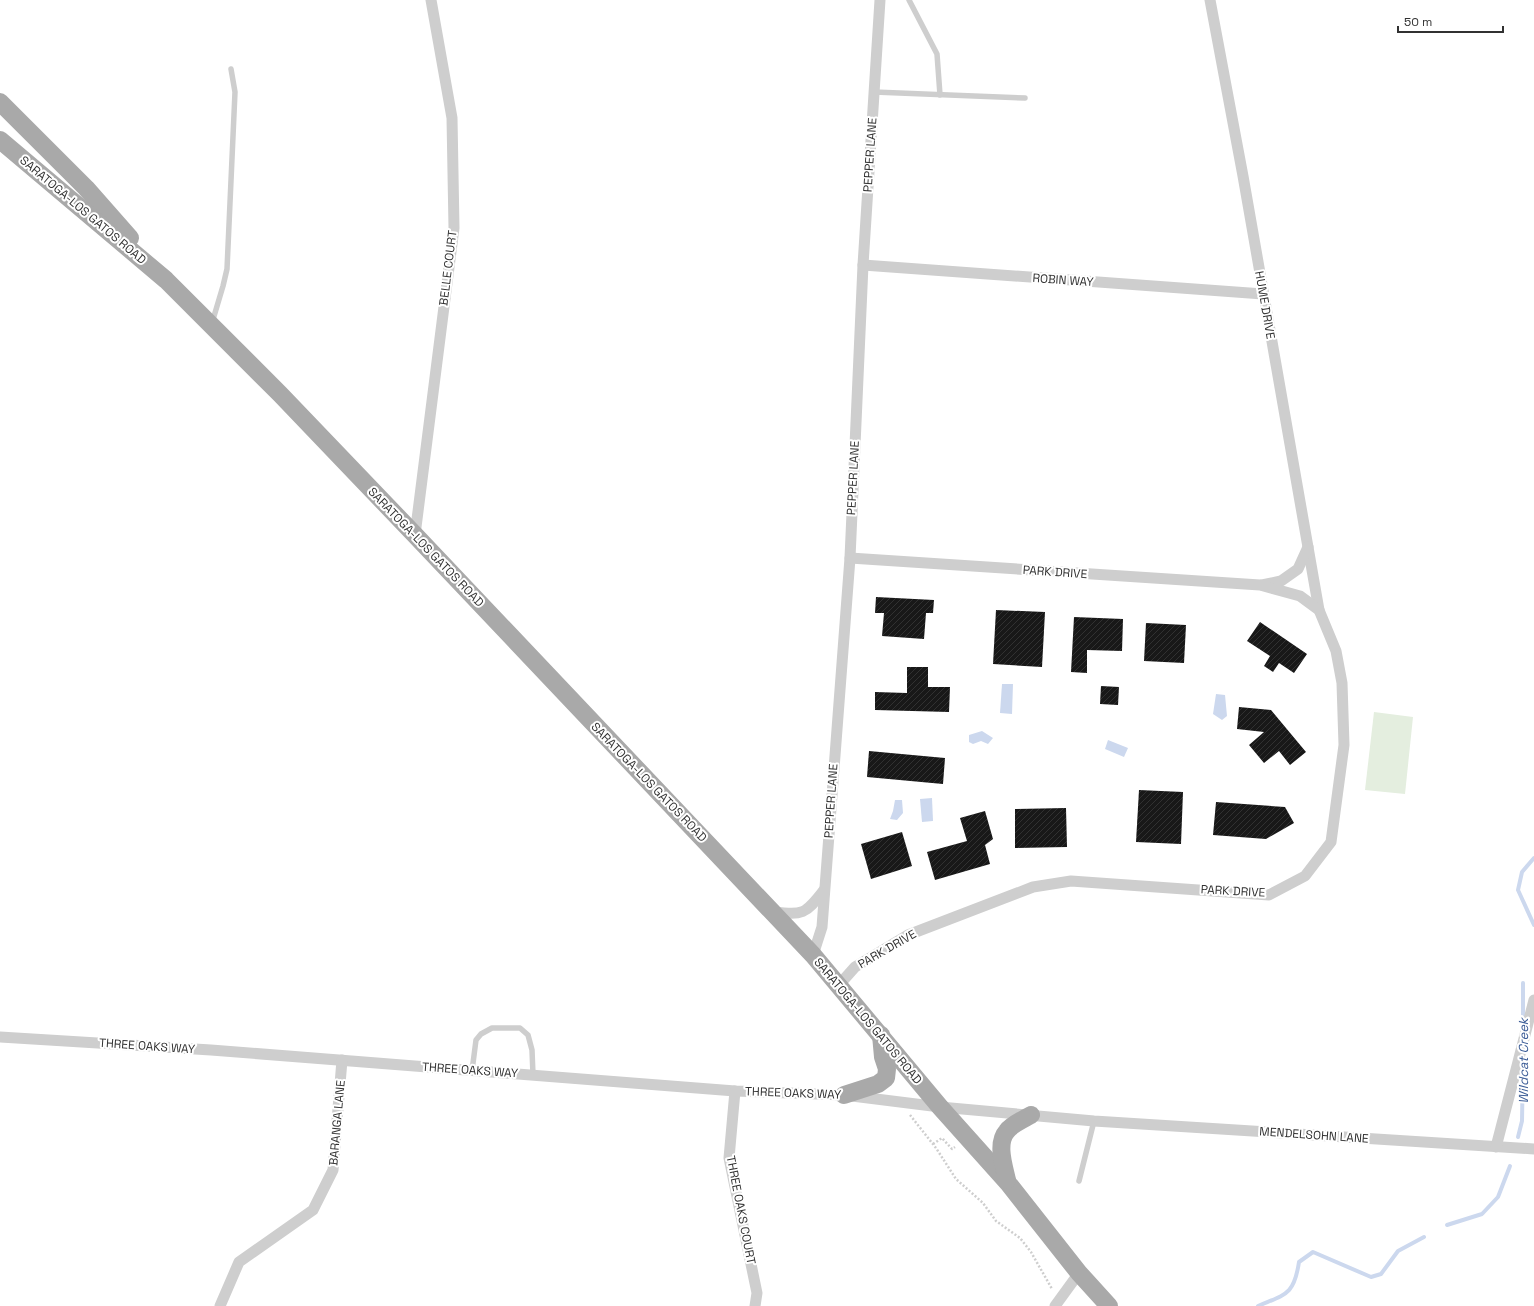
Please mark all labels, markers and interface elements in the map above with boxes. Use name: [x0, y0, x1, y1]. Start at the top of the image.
scale bar: [1398, 8, 1503, 34]
text: 50 m: [1404, 14, 1432, 30]
street label: PEPPER LANE: [859, 117, 881, 193]
street label: SARATOGA-LOS GATOS ROAD: [17, 152, 150, 268]
street label: BELLE COURT: [435, 229, 461, 307]
street label: ROBIN WAY: [1032, 270, 1095, 290]
street label: HUME DRIVE: [1251, 270, 1279, 340]
street label: PEPPER LANE: [843, 440, 863, 516]
street label: SARATOGA-LOS GATOS ROAD: [365, 484, 487, 610]
street label: PARK DRIVE: [1022, 562, 1088, 582]
street label: SARATOGA-LOS GATOS ROAD: [588, 719, 710, 845]
street label: PEPPER LANE: [820, 763, 842, 839]
street label: PARK DRIVE: [1200, 881, 1266, 901]
street label: PARK DRIVE: [855, 926, 919, 972]
street label: SARATOGA-LOS GATOS ROAD: [810, 955, 926, 1088]
water label: Wildcat Creek: [1515, 1016, 1532, 1104]
street label: THREE OAKS WAY: [98, 1035, 196, 1057]
street label: THREE OAKS WAY: [421, 1059, 519, 1081]
street label: BARANGA LANE: [325, 1079, 349, 1166]
street label: THREE OAKS WAY: [745, 1083, 842, 1103]
street label: MENDELSOHN LANE: [1259, 1123, 1369, 1147]
street label: THREE OAKS COURT: [723, 1154, 759, 1266]

